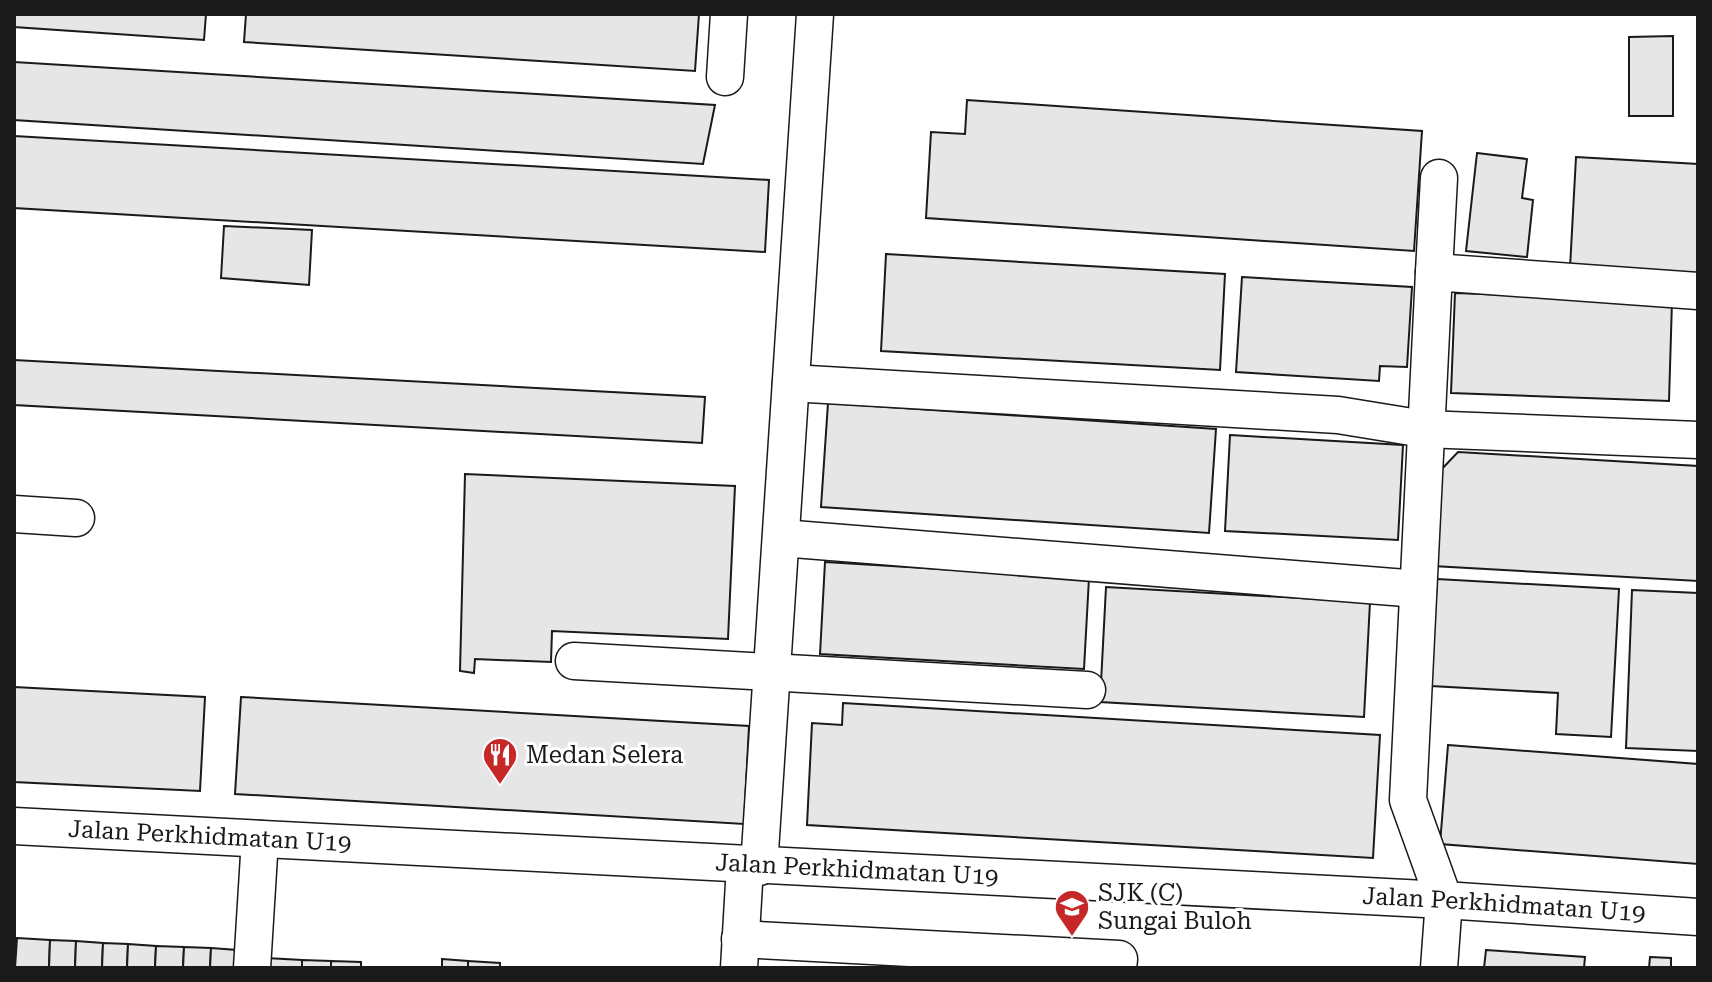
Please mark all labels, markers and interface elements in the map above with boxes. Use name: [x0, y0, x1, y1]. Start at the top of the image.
restaurant icon: Medan Selera: [481, 736, 519, 786]
place label: Medan Selera: [526, 741, 683, 769]
street label: Jalan Perkhidmatan U19: [67, 815, 352, 857]
street label: Jalan Perkhidmatan U19: [715, 848, 999, 891]
place label: SJK (C) Sungai Buloh: [1098, 879, 1252, 935]
street label: Jalan Perkhidmatan U19: [1362, 882, 1646, 927]
school or university icon: SJK (C) Sungai Buloh: [1053, 888, 1091, 938]

